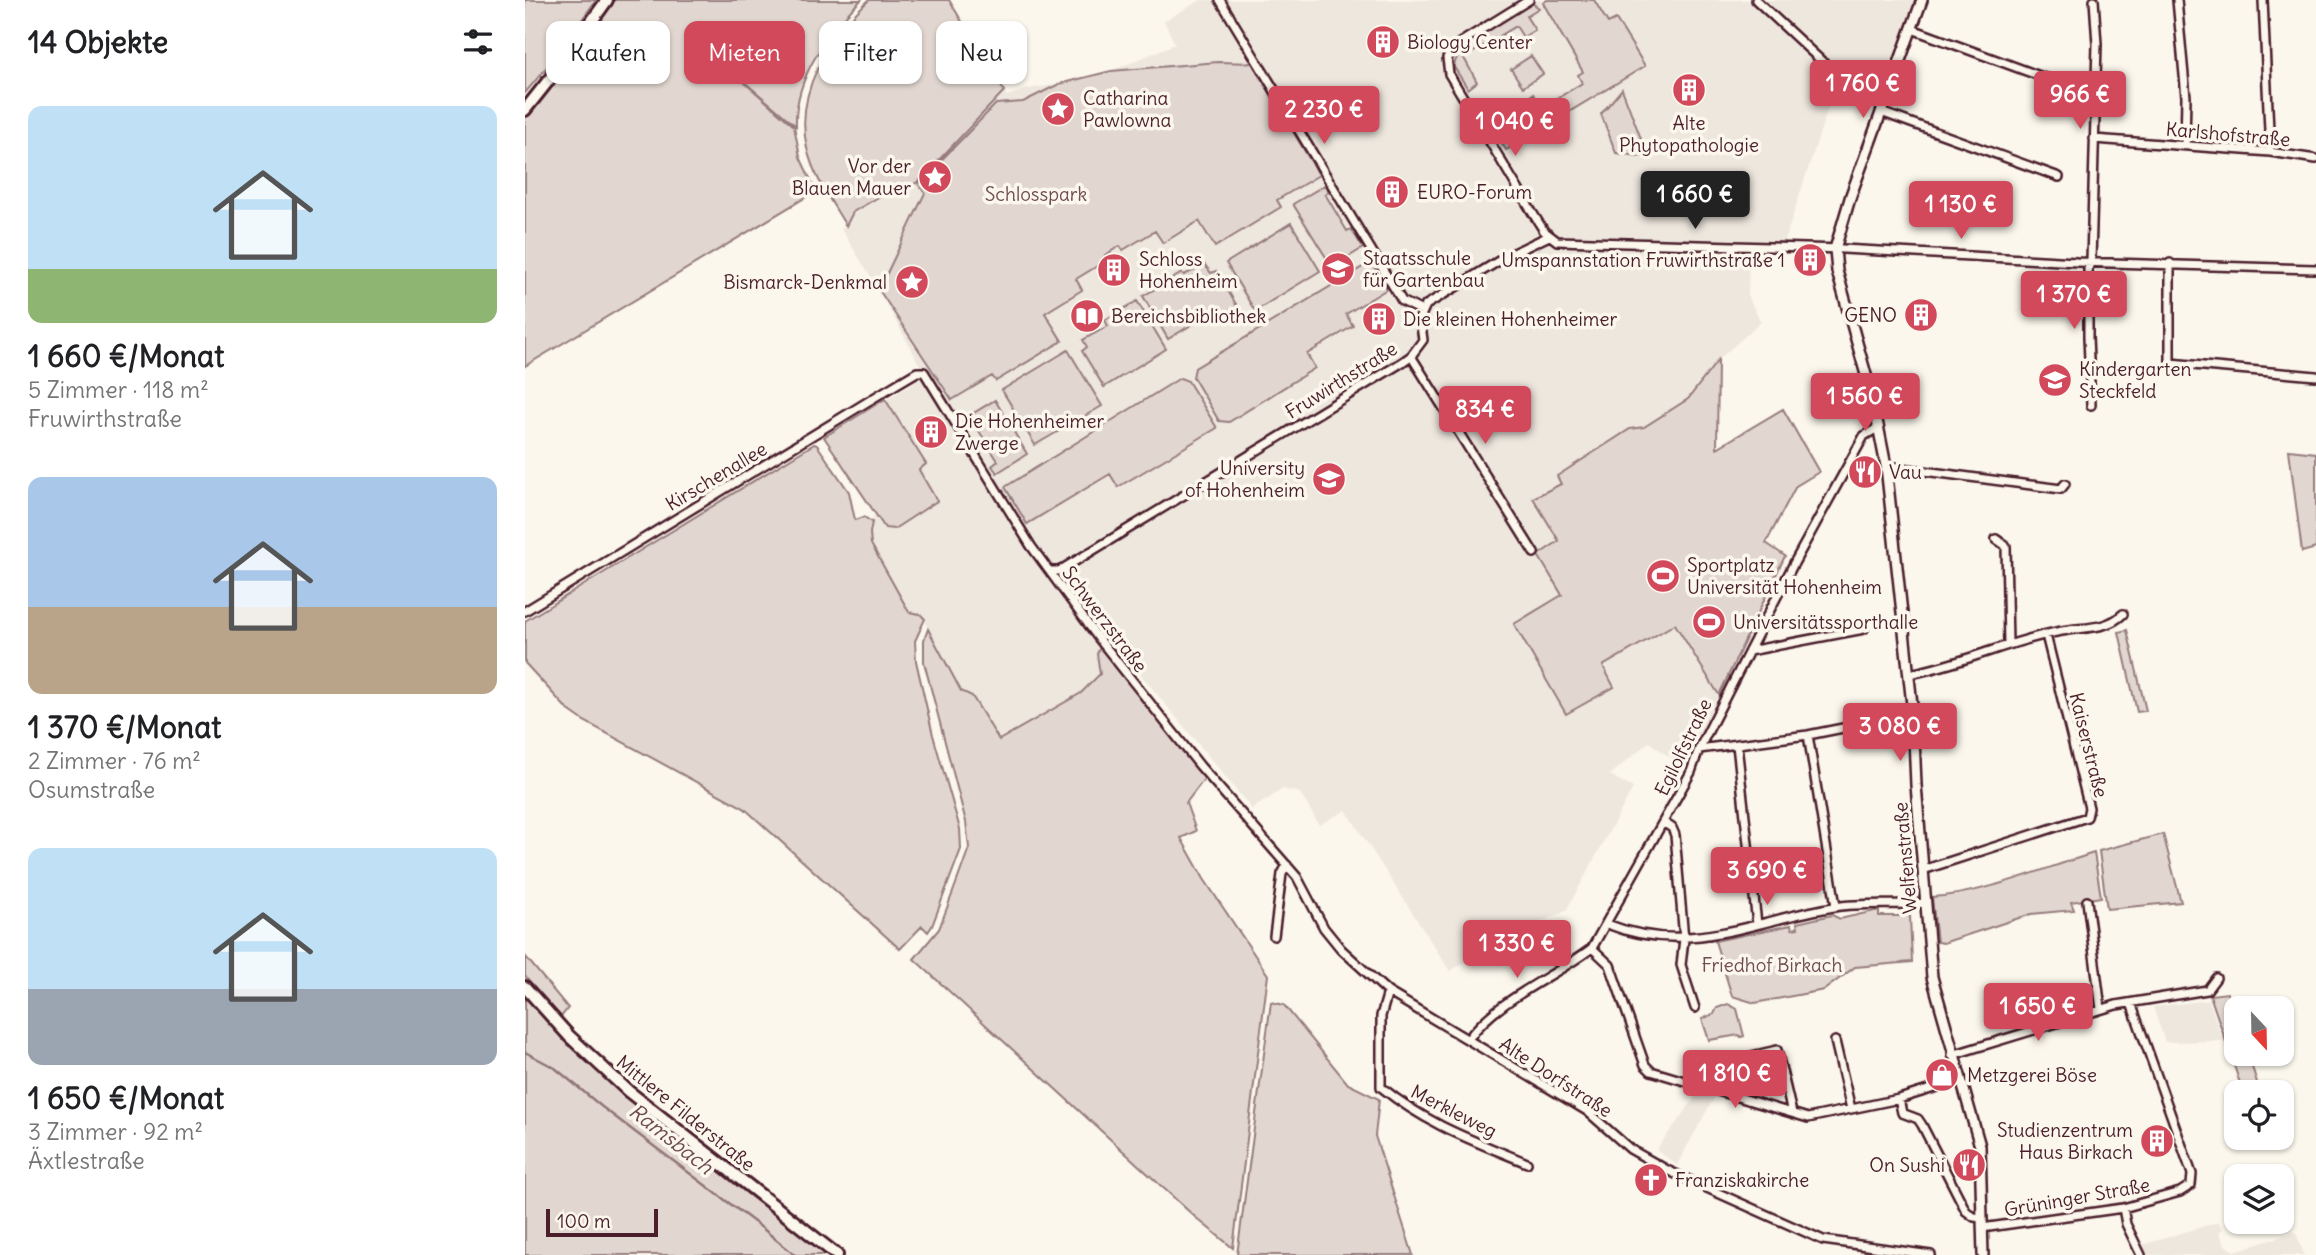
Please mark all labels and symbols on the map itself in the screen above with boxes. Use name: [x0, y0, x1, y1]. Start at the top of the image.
building icon: Biology Center: [1364, 23, 1402, 61]
place label: Biology Center: [1407, 30, 1533, 54]
pin: 1 760 €: [1798, 60, 1928, 120]
building icon: Alte Phytopathologie: [1670, 71, 1708, 109]
pin: 966 €: [2031, 72, 2129, 131]
place label: Catharina Pawlowna: [1083, 86, 1172, 132]
pin: 2 230 €: [1259, 86, 1389, 146]
place icon: Catharina Pawlowna: [1039, 90, 1077, 128]
pin: 1 040 €: [1450, 99, 1580, 158]
place label: Alte Phytopathologie: [1619, 111, 1759, 157]
street label: Karlshofstraße: [2165, 117, 2291, 151]
place label: Vor der Blauen Mauer: [792, 154, 911, 200]
place icon: Vor der Blauen Mauer: [916, 158, 954, 196]
pin: 1 660 €: [1630, 172, 1760, 231]
building icon: EURO-Forum: [1373, 173, 1411, 211]
place label: EURO-Forum: [1417, 180, 1532, 204]
park label: Schlosspark: [985, 182, 1088, 206]
pin: 1 130 €: [1896, 182, 2026, 241]
building icon: Umspannstation Fruwirthstraße 1: [1791, 241, 1829, 279]
place label: Staatsschule für Gartenbau: [1363, 246, 1485, 292]
place label: Schloss Hohenheim: [1139, 247, 1238, 293]
place label: Umspannstation Fruwirthstraße 1: [1501, 248, 1785, 272]
school or university icon: Staatsschule für Gartenbau: [1319, 250, 1357, 288]
building icon: Schloss Hohenheim: [1095, 251, 1133, 289]
place icon: Bismarck-Denkmal: [893, 263, 931, 301]
place label: Bismarck-Denkmal: [723, 270, 887, 294]
pin: 1 370 €: [2009, 272, 2139, 331]
building icon: GENO: [1902, 296, 1940, 334]
library icon: Bereichsbibliothek: [1068, 297, 1106, 335]
building icon: Die kleinen Hohenheimer: [1360, 300, 1398, 338]
place label: GENO: [1844, 303, 1897, 327]
place label: Bereichsbibliothek: [1111, 304, 1267, 328]
place label: Die kleinen Hohenheimer: [1403, 307, 1618, 331]
street label: Fruwirthstraße: [1281, 336, 1401, 424]
place label: Kindergarten Steckfeld: [2079, 357, 2192, 403]
school or university icon: Kindergarten Steckfeld: [2036, 361, 2074, 399]
pin: 1 560 €: [1800, 374, 1930, 433]
pin: 834 €: [1436, 386, 1534, 446]
place label: Die Hohenheimer Zwerge: [955, 409, 1104, 455]
building icon: Die Hohenheimer Zwerge: [912, 413, 950, 451]
street label: Kirschenallee: [661, 436, 771, 516]
restaurant icon: Vau: [1846, 453, 1884, 491]
place label: University of Hohenheim: [1185, 456, 1305, 502]
school or university icon: University of Hohenheim: [1310, 460, 1348, 498]
place label: Vau: [1889, 460, 1922, 484]
place label: Sportplatz Universität Hohenheim: [1687, 553, 1882, 599]
sports icon: Sportplatz Universität Hohenheim: [1644, 557, 1682, 595]
street label: Schwerzstraße: [1057, 561, 1153, 677]
sports icon: Universitätssporthalle: [1690, 603, 1728, 641]
place label: Universitätssporthalle: [1733, 610, 1918, 634]
street label: Kaiserstraße: [2064, 690, 2114, 800]
street label: Egilolfstraße: [1649, 694, 1717, 800]
pin: 3 080 €: [1835, 704, 1965, 763]
street label: Welfenstraße: [1888, 801, 1922, 915]
pin: 3 690 €: [1702, 848, 1832, 907]
pin: 1 330 €: [1452, 920, 1582, 980]
park label: Friedhof Birkach: [1701, 953, 1843, 977]
pin: 1 650 €: [1973, 984, 2103, 1043]
north arrow: [2224, 996, 2294, 1066]
street label: Alte Dorfstraße: [1495, 1032, 1617, 1122]
street label: Mittlere Filderstraße: [612, 1050, 760, 1176]
pin: 1 810 €: [1670, 1050, 1800, 1110]
shop icon: Metzgerei Böse: [1923, 1056, 1961, 1094]
place label: Metzgerei Böse: [1967, 1063, 2097, 1087]
street label: Merkleweg: [1407, 1079, 1501, 1143]
water label: Ramsbach: [624, 1097, 720, 1180]
place label: Studienzentrum Haus Birkach: [1997, 1118, 2133, 1164]
building icon: Studienzentrum Haus Birkach: [2138, 1122, 2176, 1160]
restaurant icon: On Sushi: [1950, 1146, 1988, 1184]
place label: On Sushi: [1869, 1153, 1945, 1177]
church icon: Franziskakirche: [1632, 1161, 1670, 1199]
place label: Franziskakirche: [1675, 1168, 1809, 1192]
street label: Grüninger Straße: [2002, 1172, 2152, 1222]
scale bar: [546, 1206, 658, 1238]

